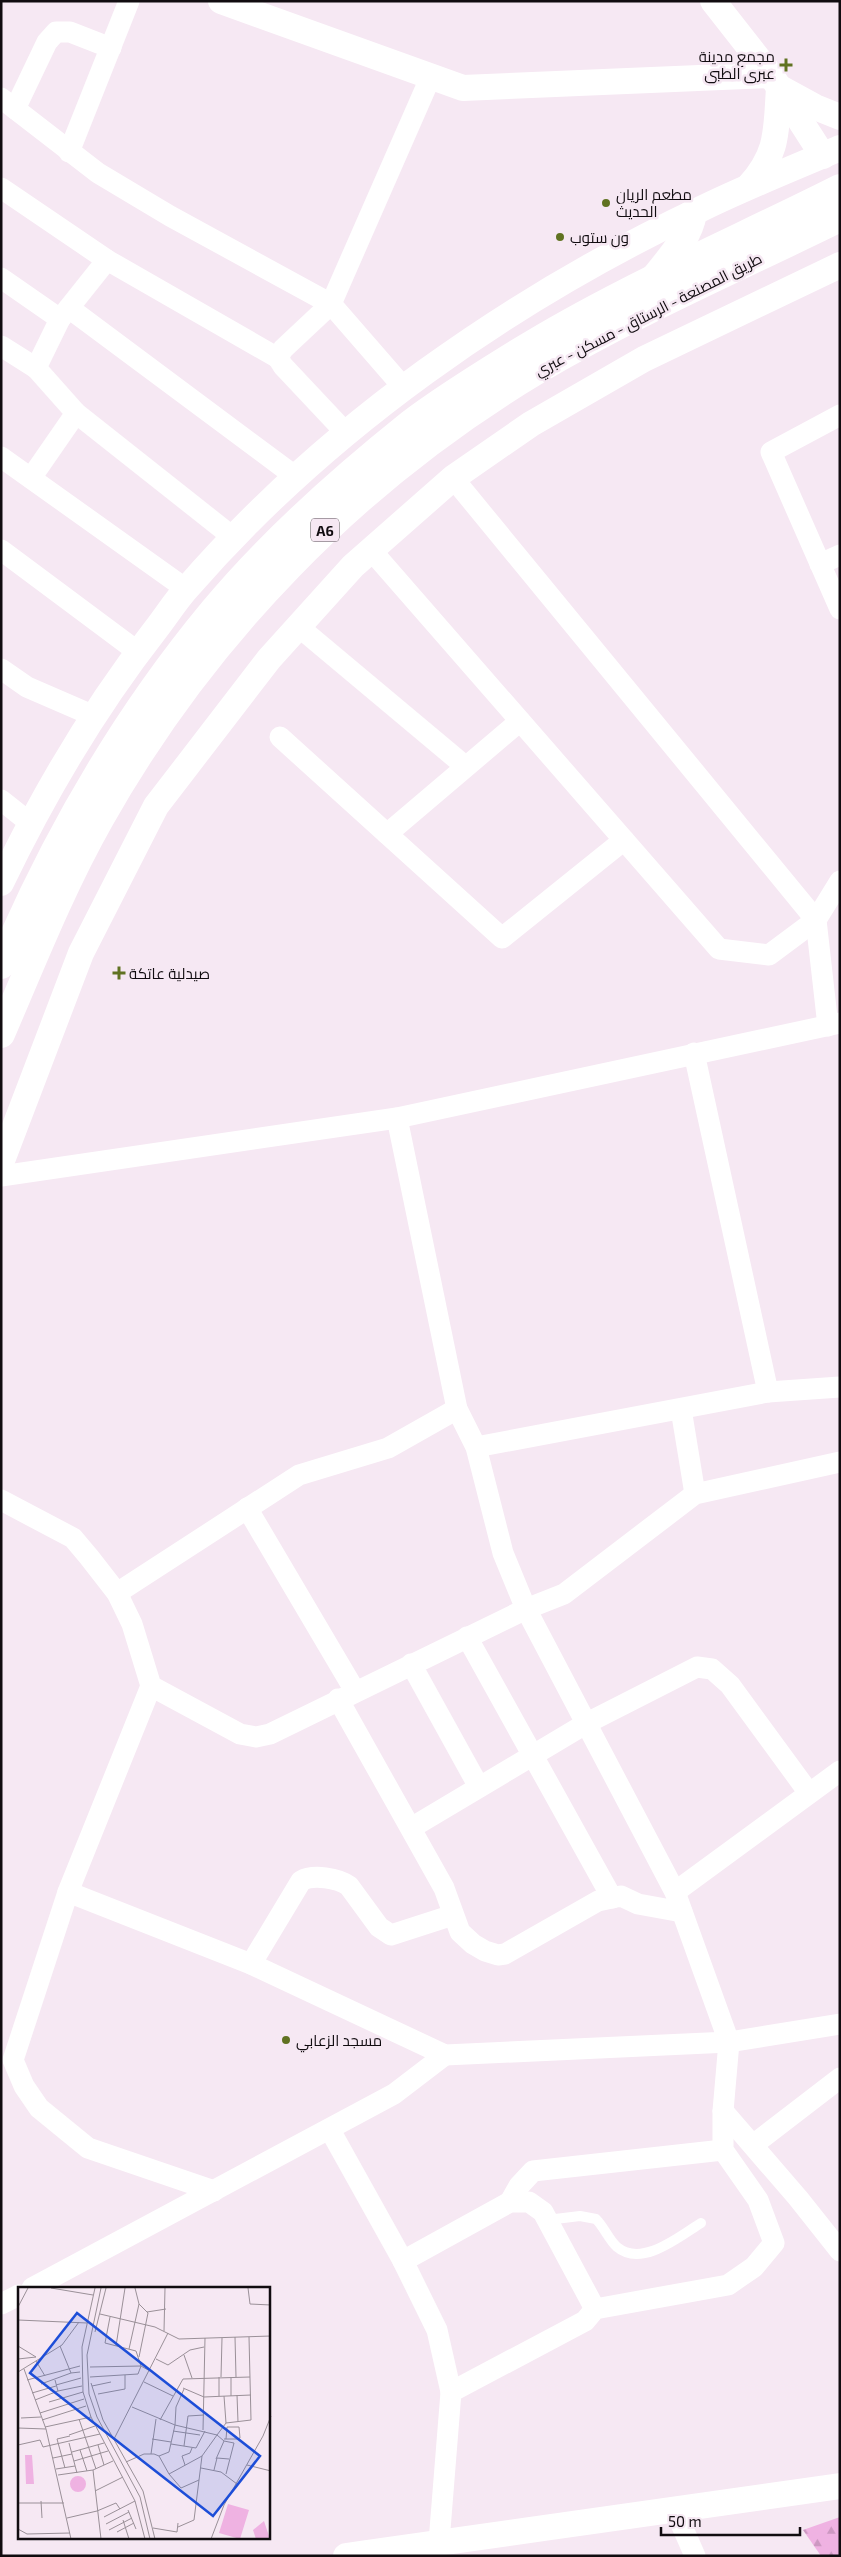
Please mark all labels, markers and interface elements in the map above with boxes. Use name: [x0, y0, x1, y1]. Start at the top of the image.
place label: مجمع مدينة عبرى الطبى: [699, 47, 775, 84]
marker: مجمع مدينة عبرى الطبى: [779, 58, 793, 72]
place label: مطعم الريان الحديث: [616, 185, 692, 220]
marker: مطعم الريان الحديث: [600, 197, 612, 209]
place label: ون ستوب: [570, 228, 629, 248]
marker: ون ستوب: [554, 231, 566, 243]
street label: طريق المصنعة - الرستاق - مسكن - عبري: [531, 249, 766, 383]
road number: A6: [311, 518, 339, 542]
place label: صيدلية عاتكة: [129, 964, 210, 982]
marker: صيدلية عاتكة: [113, 967, 125, 979]
place label: مسجد الزعابي: [296, 2031, 382, 2053]
marker: مسجد الزعابي: [280, 2034, 292, 2046]
inset map: [18, 2287, 270, 2540]
scale bar: [661, 2504, 800, 2536]
text: 50 m: [668, 2512, 702, 2530]

